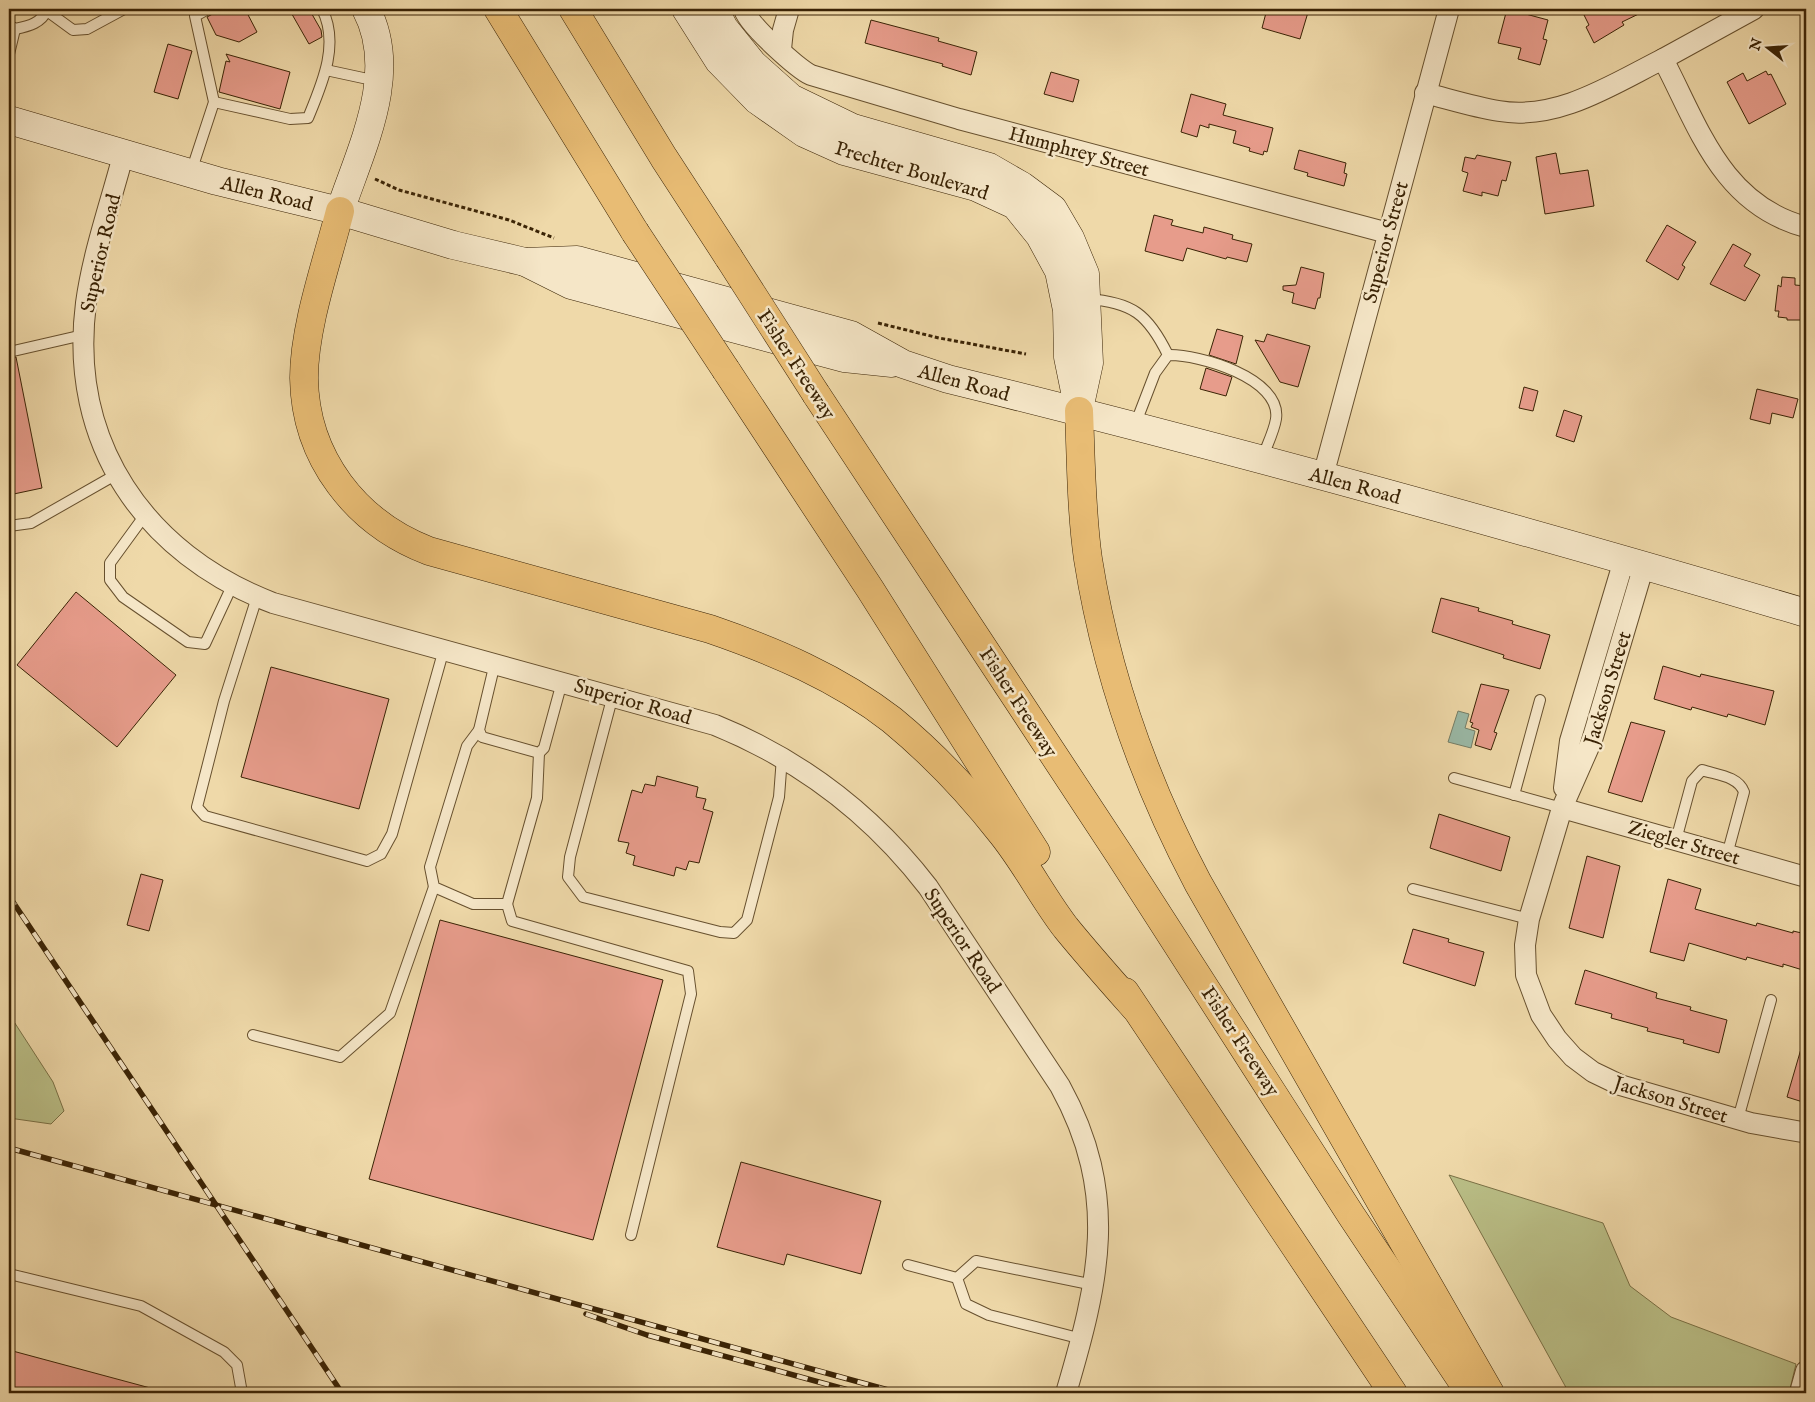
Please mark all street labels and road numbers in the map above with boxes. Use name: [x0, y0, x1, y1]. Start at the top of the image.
street label: Humphrey Street: [1006, 122, 1152, 183]
street label: Prechter Boulevard: [832, 136, 992, 207]
street label: Allen Road: [217, 171, 315, 218]
street label: Superior Street: [1358, 178, 1415, 306]
street label: Superior Road: [76, 191, 127, 315]
street label: Fisher Freeway: [751, 305, 841, 425]
street label: Allen Road: [914, 359, 1012, 408]
street label: Allen Road: [1305, 462, 1403, 511]
street label: Jackson Street: [1579, 628, 1638, 750]
street label: Fisher Freeway: [973, 643, 1063, 763]
street label: Superior Road: [571, 674, 694, 731]
street label: Ziegler Street: [1625, 816, 1743, 871]
street label: Superior Road: [918, 884, 1006, 998]
street label: Fisher Freeway: [1195, 982, 1285, 1102]
street label: Jackson Street: [1609, 1071, 1731, 1130]

